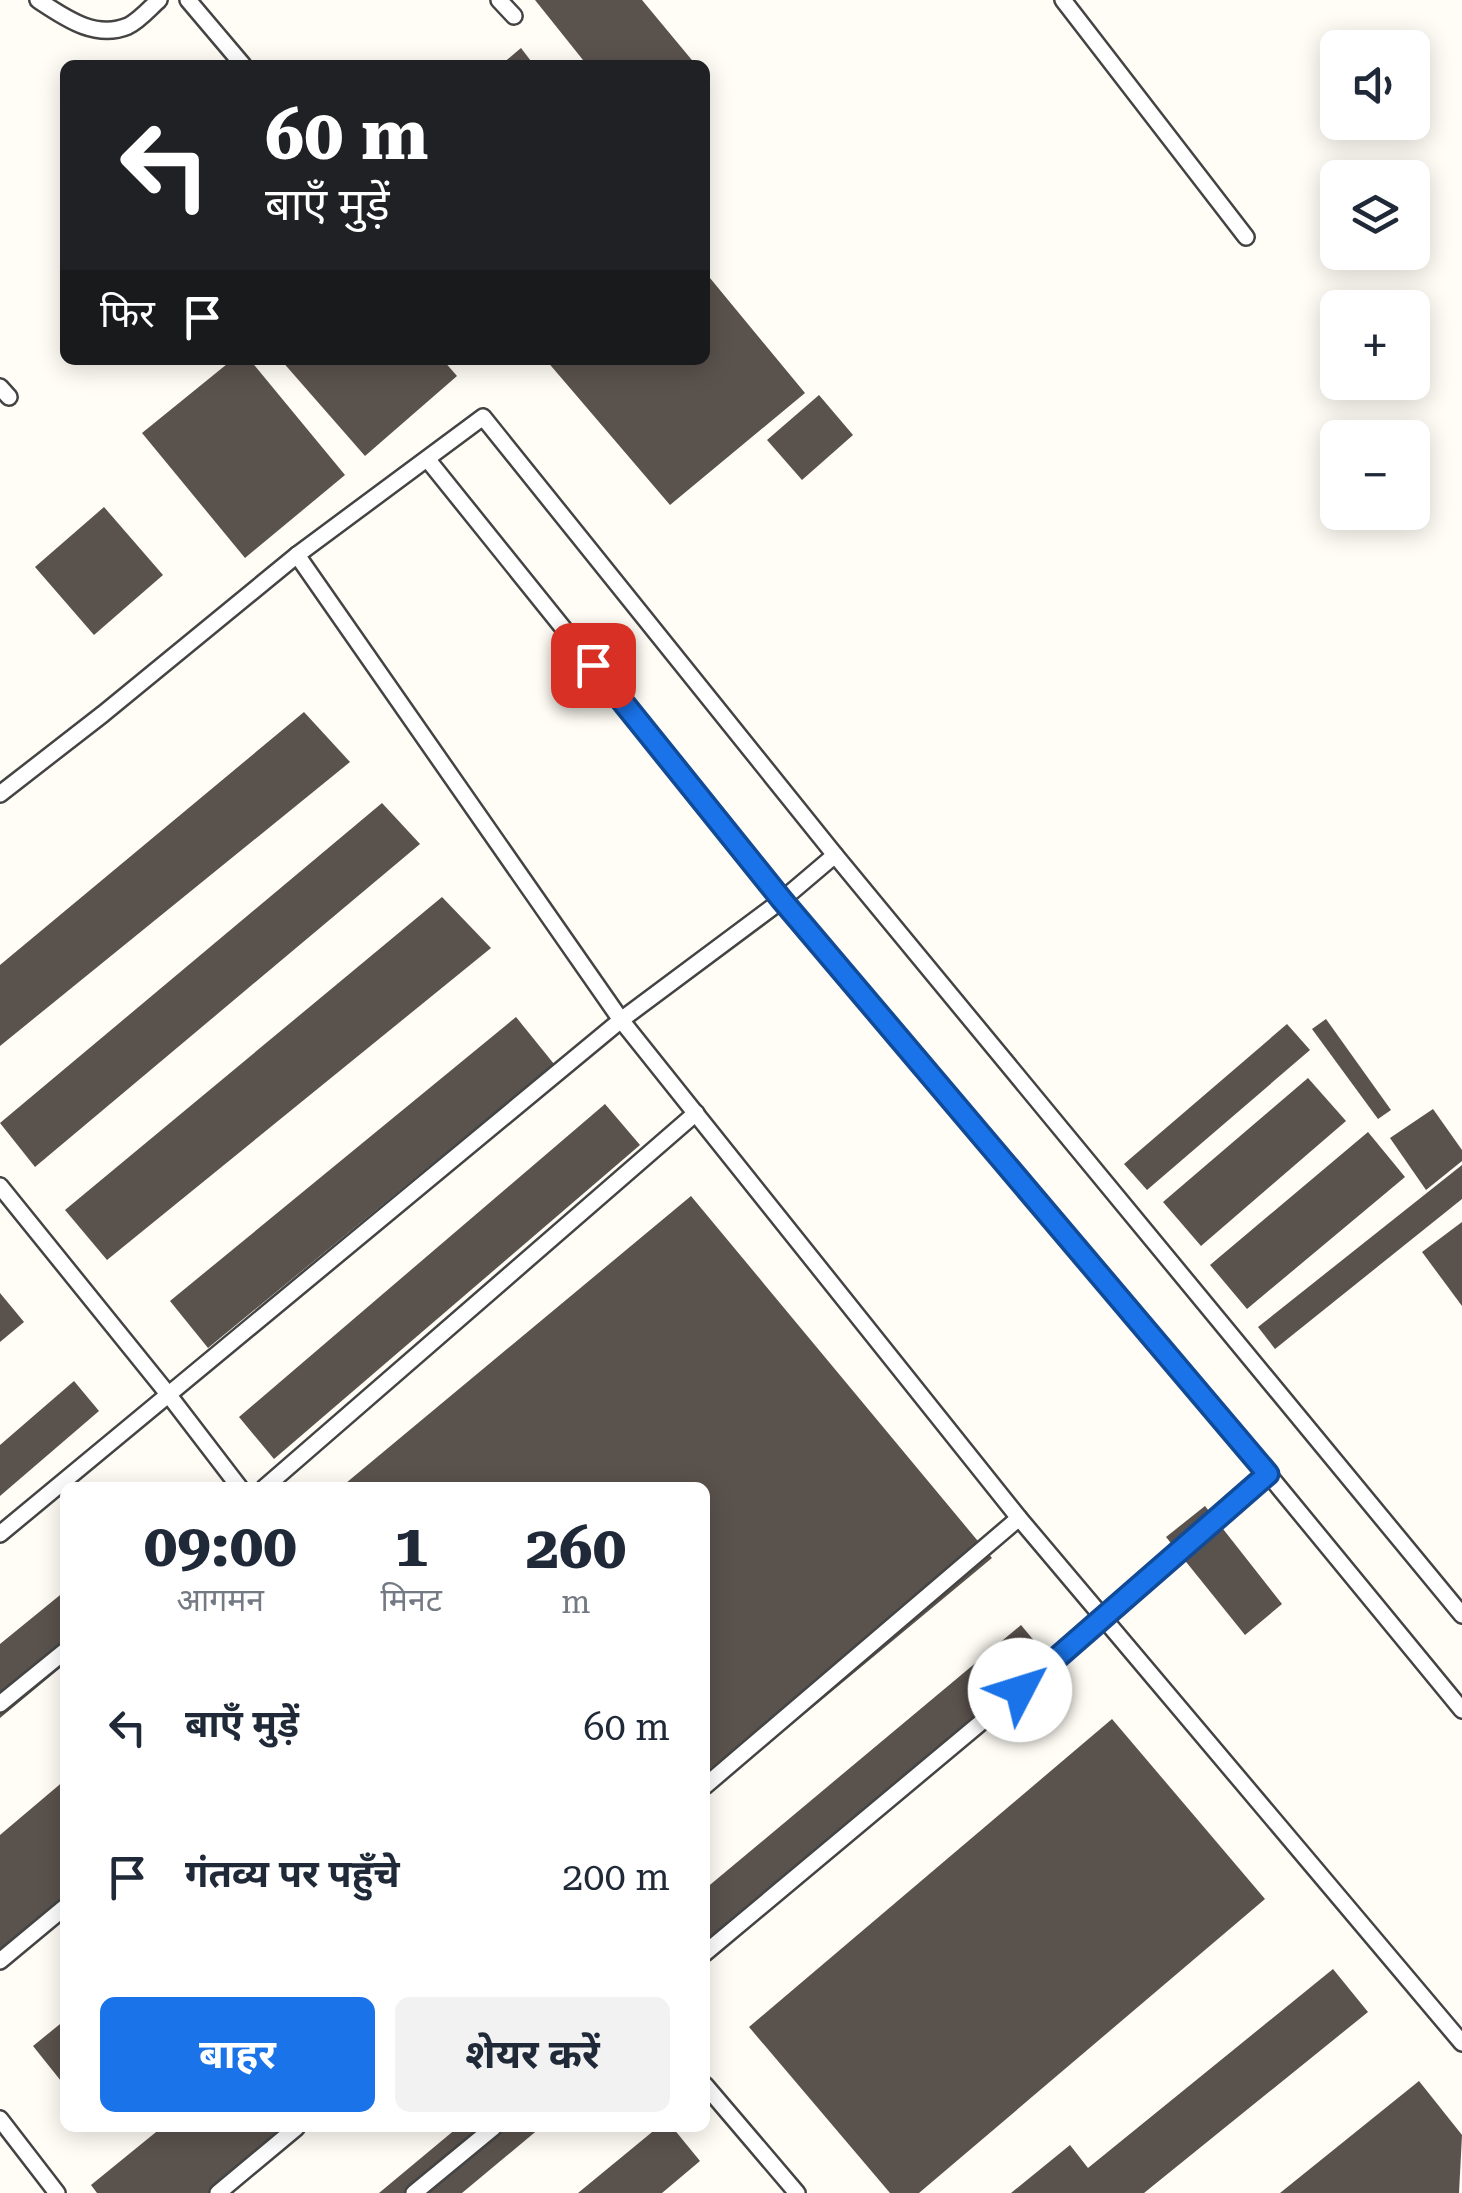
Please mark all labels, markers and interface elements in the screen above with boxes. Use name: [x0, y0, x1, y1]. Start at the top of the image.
map controls: [1320, 30, 1430, 530]
button: sound: [1320, 30, 1430, 140]
text: 60 m: [265, 94, 429, 176]
icon: left: [100, 100, 230, 230]
button: layers: [1320, 160, 1430, 270]
text: बाएँ मुड़ें: [265, 178, 390, 231]
icon: arrive: [175, 290, 230, 345]
button: +: [1320, 290, 1430, 400]
text: फिर: [100, 292, 155, 336]
button: −: [1320, 420, 1430, 530]
pin: [551, 623, 636, 708]
icon: arrive: [566, 638, 621, 693]
text: 09:00: [144, 1510, 297, 1581]
text: 1: [394, 1510, 428, 1581]
text: 260: [526, 1512, 626, 1583]
text: आगमन: [176, 1581, 264, 1619]
text: मिनट: [381, 1581, 442, 1619]
text: m: [561, 1583, 591, 1621]
position arrow: [968, 1638, 1072, 1742]
icon: left: [100, 1700, 155, 1755]
text: बाएँ मुड़ें: [185, 1702, 299, 1746]
text: 60 m: [583, 1705, 670, 1749]
icon: arrive: [100, 1850, 155, 1905]
text: गंतव्य पर पहुँचे: [185, 1852, 400, 1896]
text: 200 m: [562, 1855, 670, 1899]
button: बाहर: [100, 1997, 375, 2112]
button: शेयर करें: [395, 1997, 670, 2112]

